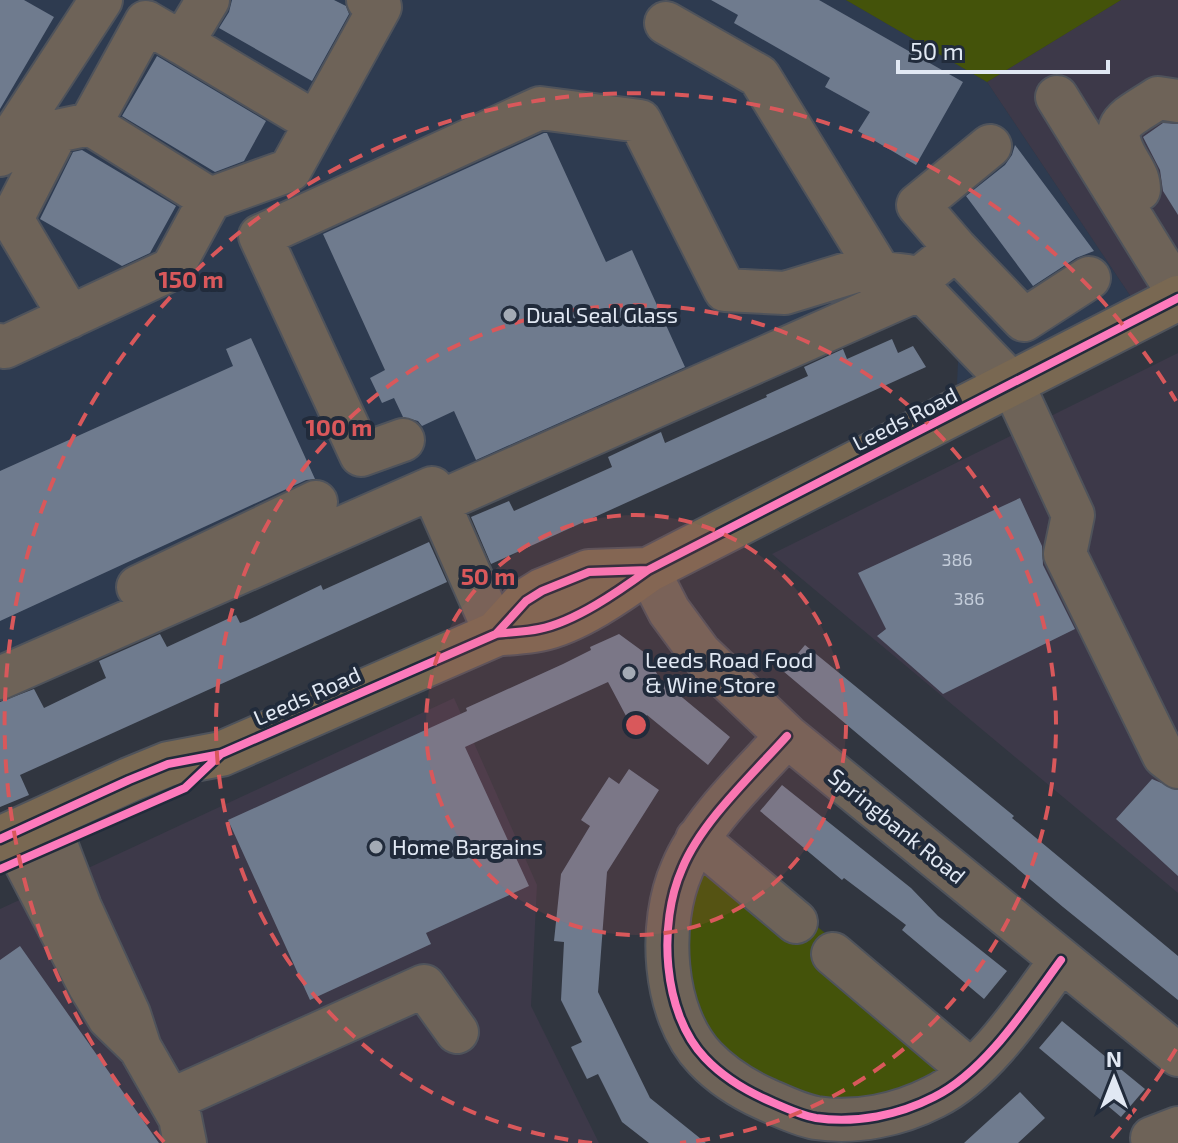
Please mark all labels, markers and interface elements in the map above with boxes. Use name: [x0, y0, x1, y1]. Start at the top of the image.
scale bar: [898, 24, 1108, 74]
text: 50 m: [910, 36, 964, 65]
text: 150 m: [158, 264, 224, 293]
place label: Dual Seal Glass: [526, 301, 678, 327]
marker: Dual Seal Glass: [501, 306, 519, 324]
street label: Leeds Road: [848, 381, 961, 456]
text: 100 m: [306, 412, 372, 441]
house number: 386: [941, 548, 973, 570]
text: 50 m: [461, 561, 515, 590]
house number: 386: [953, 587, 985, 609]
place label: Leeds Road Food & Wine Store: [645, 646, 813, 697]
street label: Leeds Road: [249, 660, 364, 730]
marker: Leeds Road Food & Wine Store: [620, 664, 638, 682]
centre of rings: [622, 711, 650, 739]
street label: Springbank Road: [824, 762, 971, 888]
place label: Home Bargains: [392, 833, 543, 859]
marker: Home Bargains: [367, 838, 385, 856]
north arrow: [1074, 1039, 1154, 1119]
text: N: [1106, 1045, 1122, 1071]

